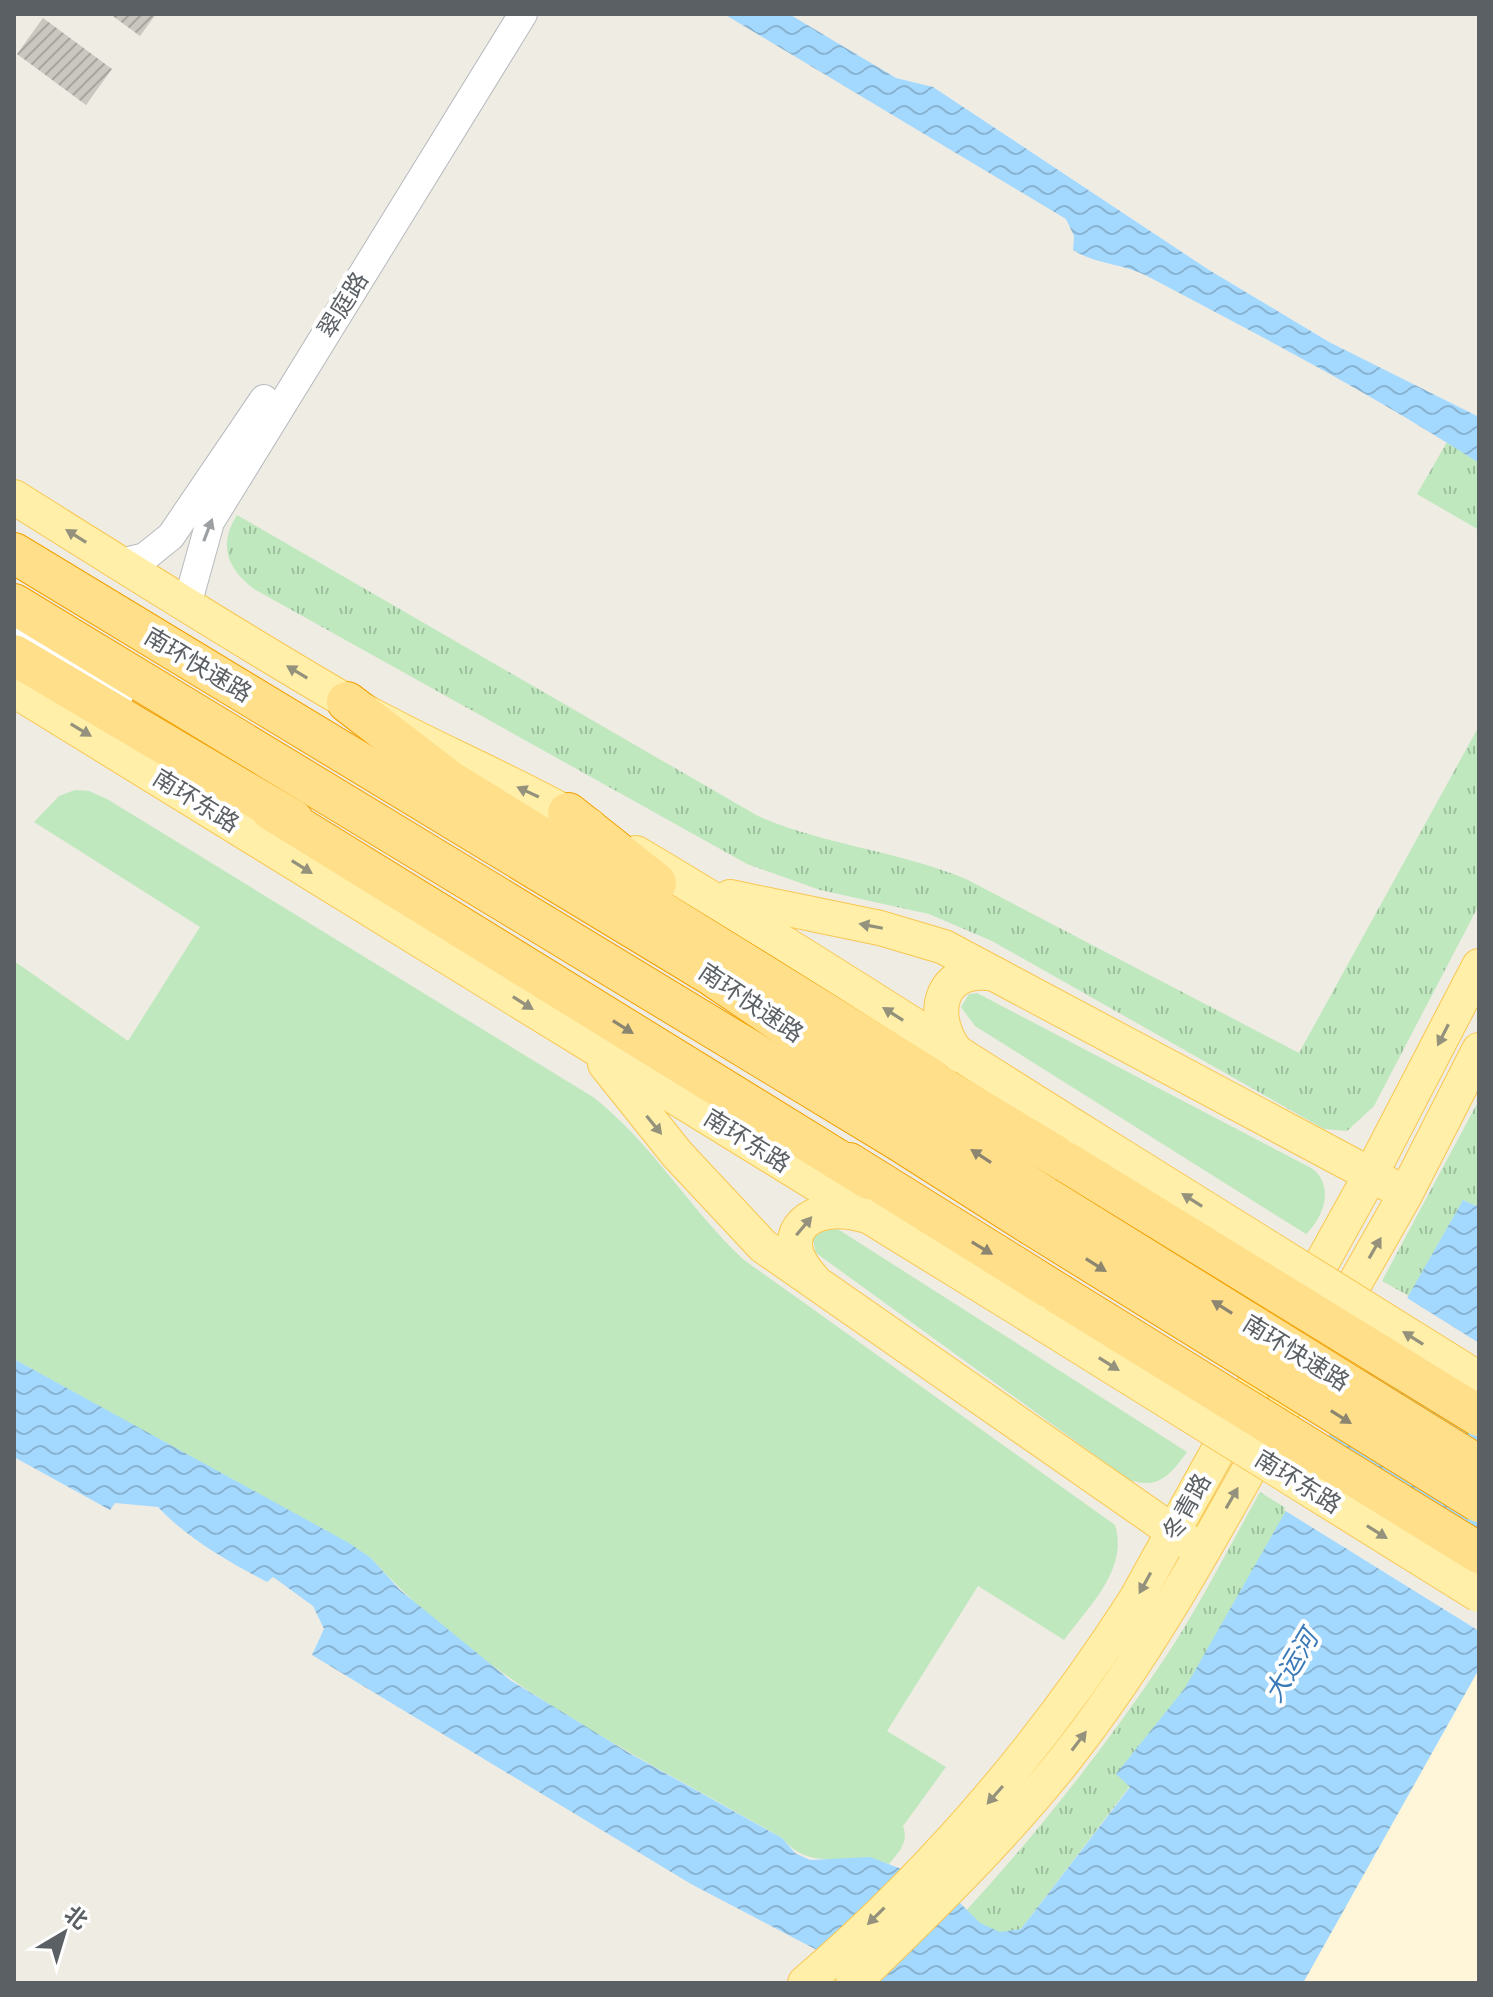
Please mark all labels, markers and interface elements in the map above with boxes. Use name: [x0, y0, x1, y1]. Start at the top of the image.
street label: 翠庭路: [310, 266, 373, 342]
one-way arrow: [202, 518, 215, 542]
one-way arrow: [65, 529, 87, 543]
street label: 南环快速路: [140, 620, 258, 707]
one-way arrow: [286, 665, 308, 679]
one-way arrow: [70, 723, 92, 737]
street label: 南环东路: [148, 762, 245, 837]
one-way arrow: [516, 785, 539, 799]
one-way arrow: [291, 859, 313, 873]
one-way arrow: [858, 920, 883, 932]
street label: 南环快速路: [694, 956, 810, 1047]
one-way arrow: [512, 996, 534, 1010]
one-way arrow: [882, 1008, 904, 1022]
one-way arrow: [612, 1020, 634, 1034]
one-way arrow: [1436, 1024, 1450, 1047]
street label: 南环东路: [699, 1102, 796, 1177]
one-way arrow: [645, 1115, 661, 1135]
one-way arrow: [970, 1149, 992, 1163]
one-way arrow: [1181, 1194, 1203, 1208]
one-way arrow: [795, 1217, 812, 1237]
one-way arrow: [1368, 1237, 1382, 1259]
one-way arrow: [971, 1240, 993, 1254]
one-way arrow: [1086, 1258, 1107, 1273]
one-way arrow: [1212, 1299, 1233, 1314]
street label: 南环快速路: [1238, 1308, 1355, 1396]
one-way arrow: [1402, 1331, 1424, 1345]
one-way arrow: [1098, 1357, 1120, 1371]
one-way arrow: [1330, 1410, 1352, 1424]
street label: 南环东路: [1250, 1443, 1347, 1518]
street label: 冬青路: [1156, 1468, 1216, 1545]
one-way arrow: [1225, 1487, 1239, 1509]
one-way arrow: [1366, 1524, 1388, 1538]
one-way arrow: [1138, 1572, 1152, 1594]
water label: 大运河: [1256, 1620, 1327, 1707]
one-way arrow: [1070, 1731, 1086, 1751]
one-way arrow: [986, 1785, 1004, 1804]
north arrow: [24, 1893, 104, 1973]
text: 北: [60, 1899, 94, 1934]
one-way arrow: [867, 1906, 886, 1925]

